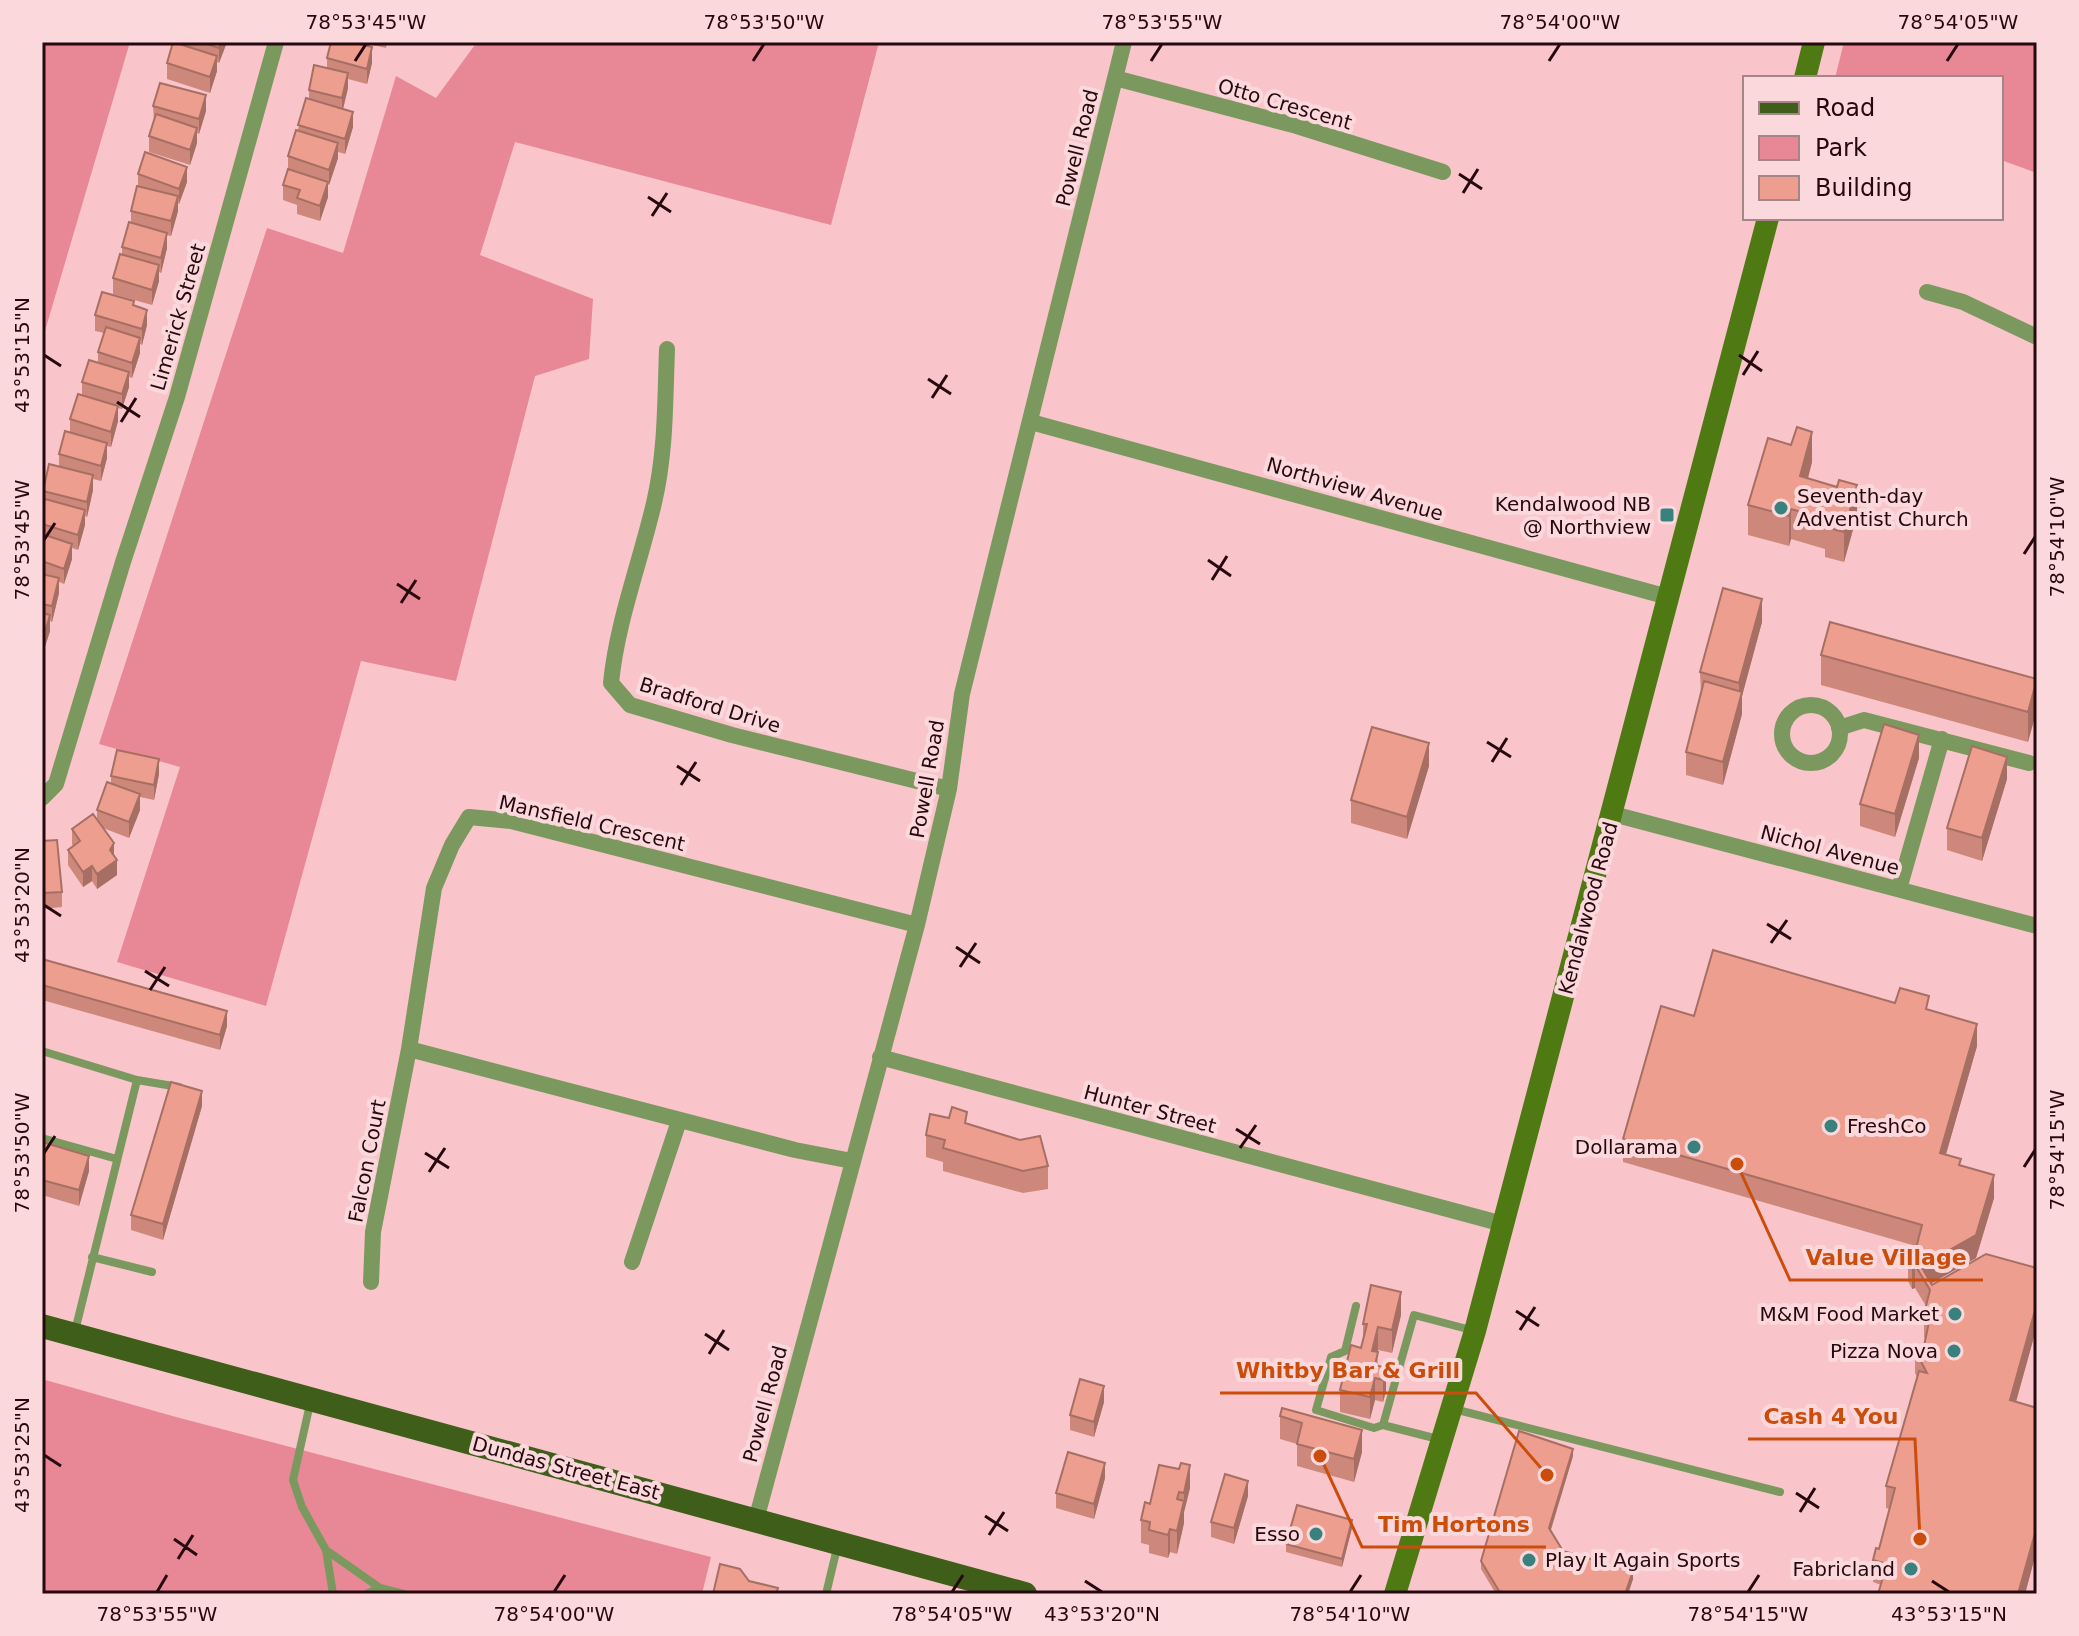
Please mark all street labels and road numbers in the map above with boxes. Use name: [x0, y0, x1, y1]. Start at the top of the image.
street label: Otto Crescent: [1215, 73, 1355, 135]
street label: Powell Road: [1051, 87, 1103, 209]
street label: Limerick Street: [146, 241, 211, 393]
street label: Northview Avenue: [1264, 452, 1446, 526]
street label: Bradford Drive: [636, 672, 784, 738]
street label: Powell Road: [905, 718, 949, 840]
street label: Mansfield Crescent: [497, 790, 688, 856]
street label: Kendalwood Road: [1553, 819, 1623, 997]
street label: Nichol Avenue: [1758, 820, 1902, 880]
street label: Hunter Street: [1081, 1080, 1219, 1138]
street label: Falcon Court: [343, 1097, 391, 1224]
street label: Powell Road: [738, 1343, 792, 1465]
street label: Dundas Street East: [470, 1431, 662, 1505]

